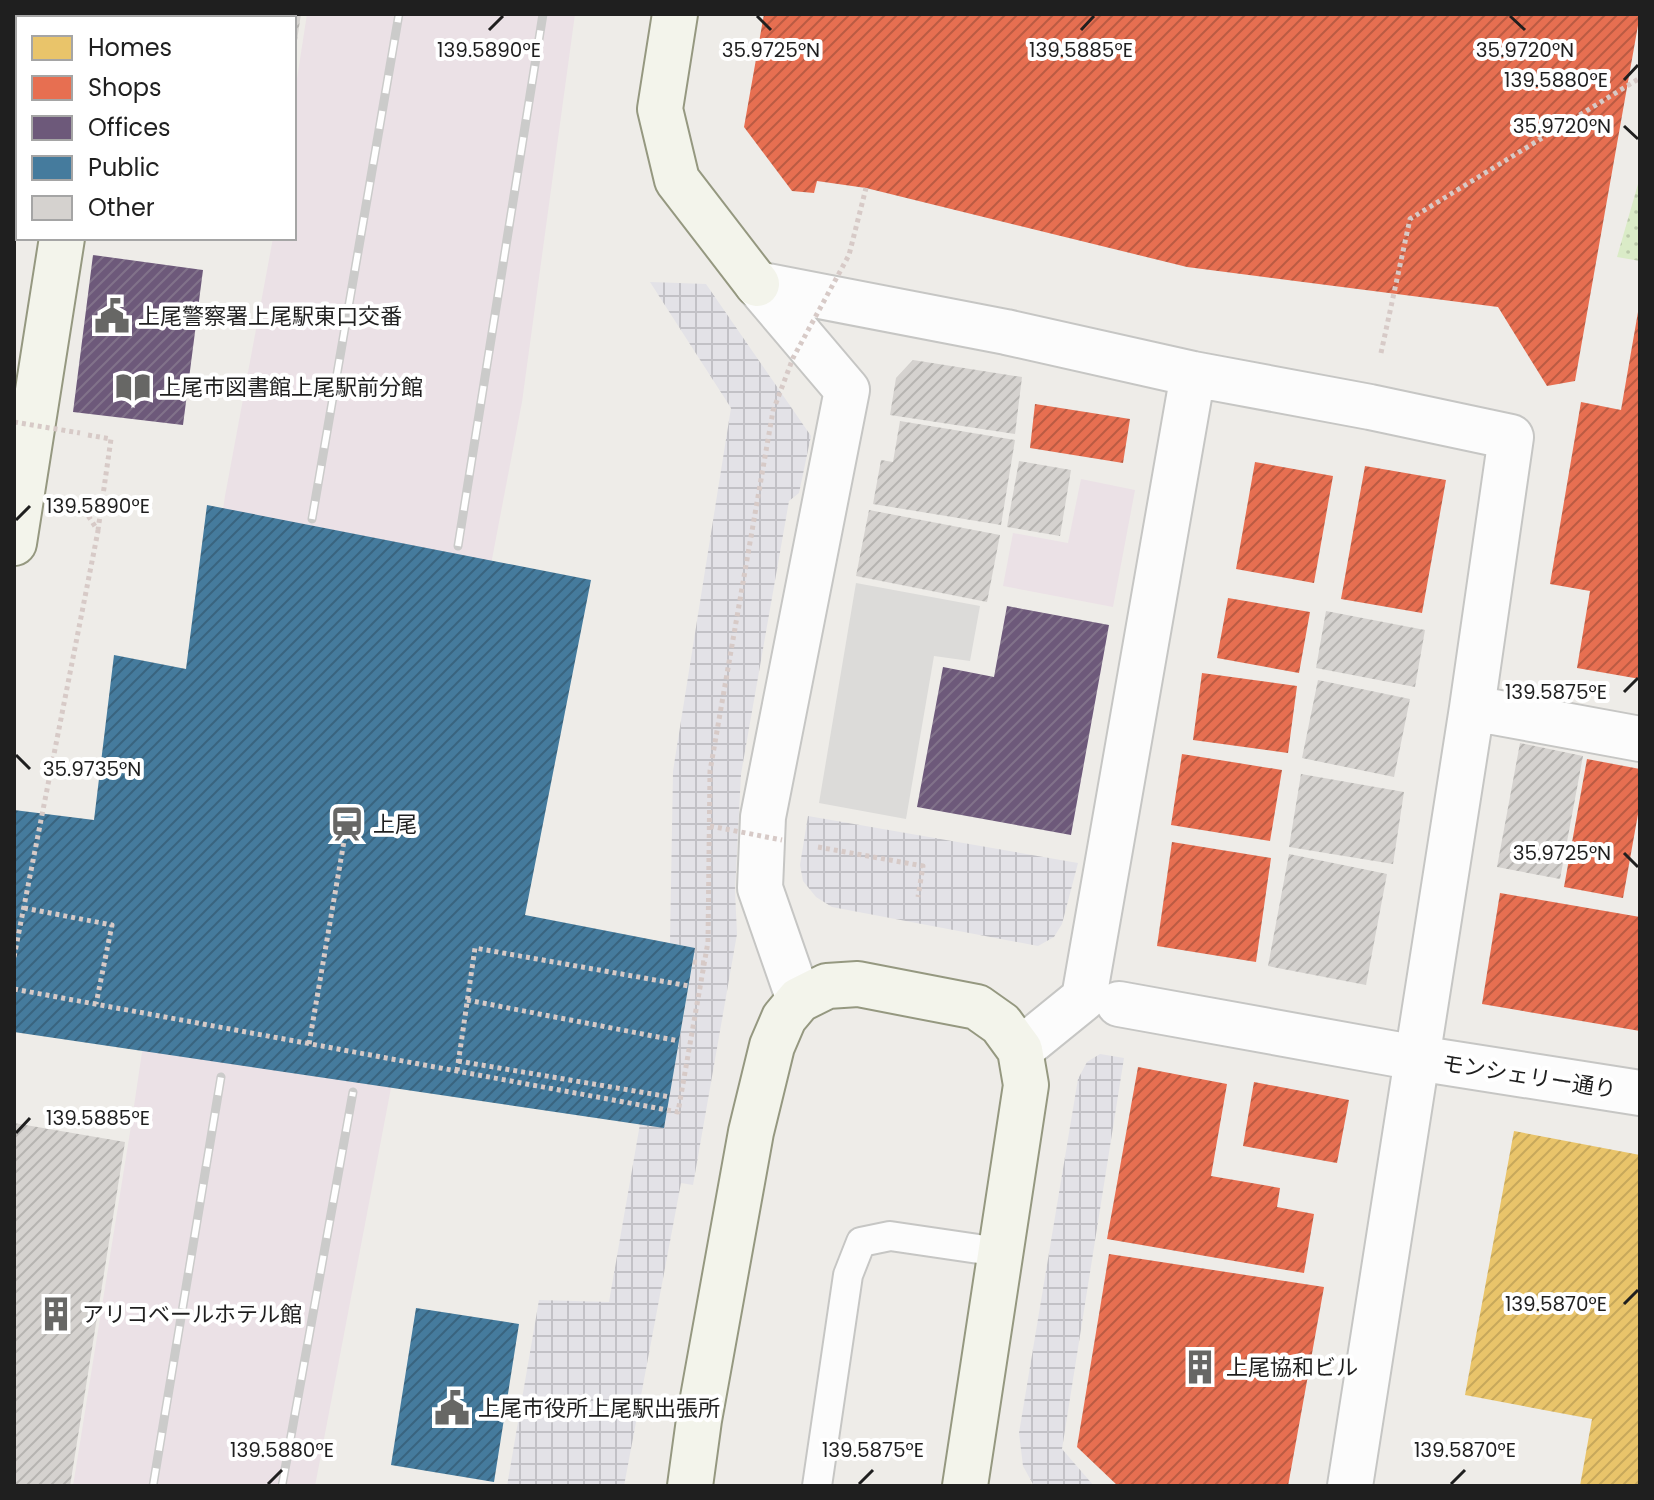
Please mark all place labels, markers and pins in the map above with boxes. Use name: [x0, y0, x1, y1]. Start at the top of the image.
public building icon: 上尾警察署上尾駅東口交番: [93, 297, 131, 335]
place label: 上尾警察署上尾駅東口交番: [138, 301, 402, 332]
library icon: 上尾市図書館上尾駅前分館: [114, 368, 152, 406]
place label: 上尾市図書館上尾駅前分館: [159, 372, 423, 403]
station icon: 上尾: [328, 805, 366, 843]
place label: 上尾: [373, 809, 417, 840]
building icon: アリコベールホテル館: [37, 1295, 75, 1333]
place label: アリコベールホテル館: [82, 1299, 302, 1330]
building icon: 上尾協和ビル: [1181, 1348, 1219, 1386]
place label: 上尾協和ビル: [1226, 1352, 1358, 1383]
public building icon: 上尾市役所上尾駅出張所: [433, 1389, 471, 1427]
place label: 上尾市役所上尾駅出張所: [478, 1393, 720, 1424]

